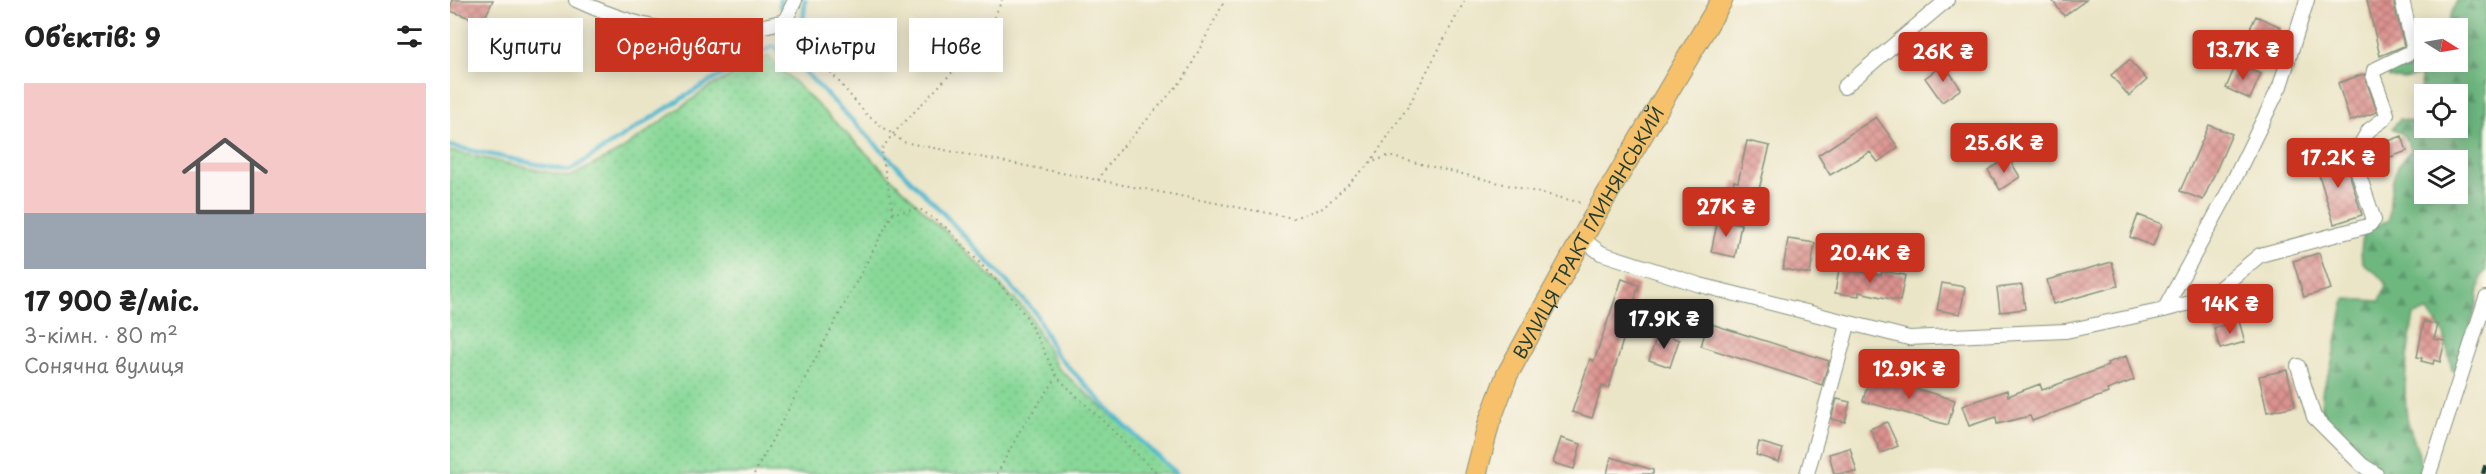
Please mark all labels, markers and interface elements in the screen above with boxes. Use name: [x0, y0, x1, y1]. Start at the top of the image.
text: Об’єктів: 9: [24, 17, 161, 56]
chip: Купити: [468, 18, 583, 72]
chip: Орендувати: [595, 18, 763, 72]
chip: Фільтри: [775, 18, 897, 72]
chip: Нове: [909, 18, 1003, 72]
north arrow: [2414, 18, 2468, 72]
map controls: [2414, 18, 2468, 204]
icon: filters: [393, 20, 426, 53]
pin: 13.7K ₴: [2188, 30, 2298, 81]
pin: 26K ₴: [1901, 32, 1985, 83]
text: 13.7K ₴: [2207, 34, 2279, 64]
text: 26K ₴: [1912, 36, 1974, 66]
button: locate: [2414, 84, 2468, 138]
street label: ВУЛИЦЯ ТРАКТ ГЛИНЯНСЬКИЙ: [1505, 101, 1670, 363]
icon: home: [171, 122, 279, 230]
pin: 25.6K ₴: [1949, 123, 2059, 174]
text: 25.6K ₴: [1965, 127, 2043, 157]
pin: 17.2K ₴: [2283, 138, 2393, 189]
text: 17.2K ₴: [2301, 142, 2375, 172]
button: layers: [2414, 150, 2468, 204]
pin: 27K ₴: [1684, 187, 1768, 238]
text: 27K ₴: [1697, 191, 1755, 221]
pin: 20.4K ₴: [1815, 233, 1925, 284]
text: 20.4K ₴: [1830, 237, 1910, 267]
text: 17 900 ₴/міс.: [24, 281, 199, 320]
pin: 14K ₴: [2188, 284, 2272, 335]
text: 14K ₴: [2201, 288, 2259, 318]
pin: 17.9K ₴: [1609, 299, 1719, 350]
text: 17.9K ₴: [1628, 303, 1700, 333]
text: 3-кімн. · 80 m²: [24, 320, 178, 350]
pin: 12.9K ₴: [1854, 349, 1964, 400]
text: Сонячна вулиця: [24, 350, 185, 380]
text: 12.9K ₴: [1872, 353, 1946, 383]

